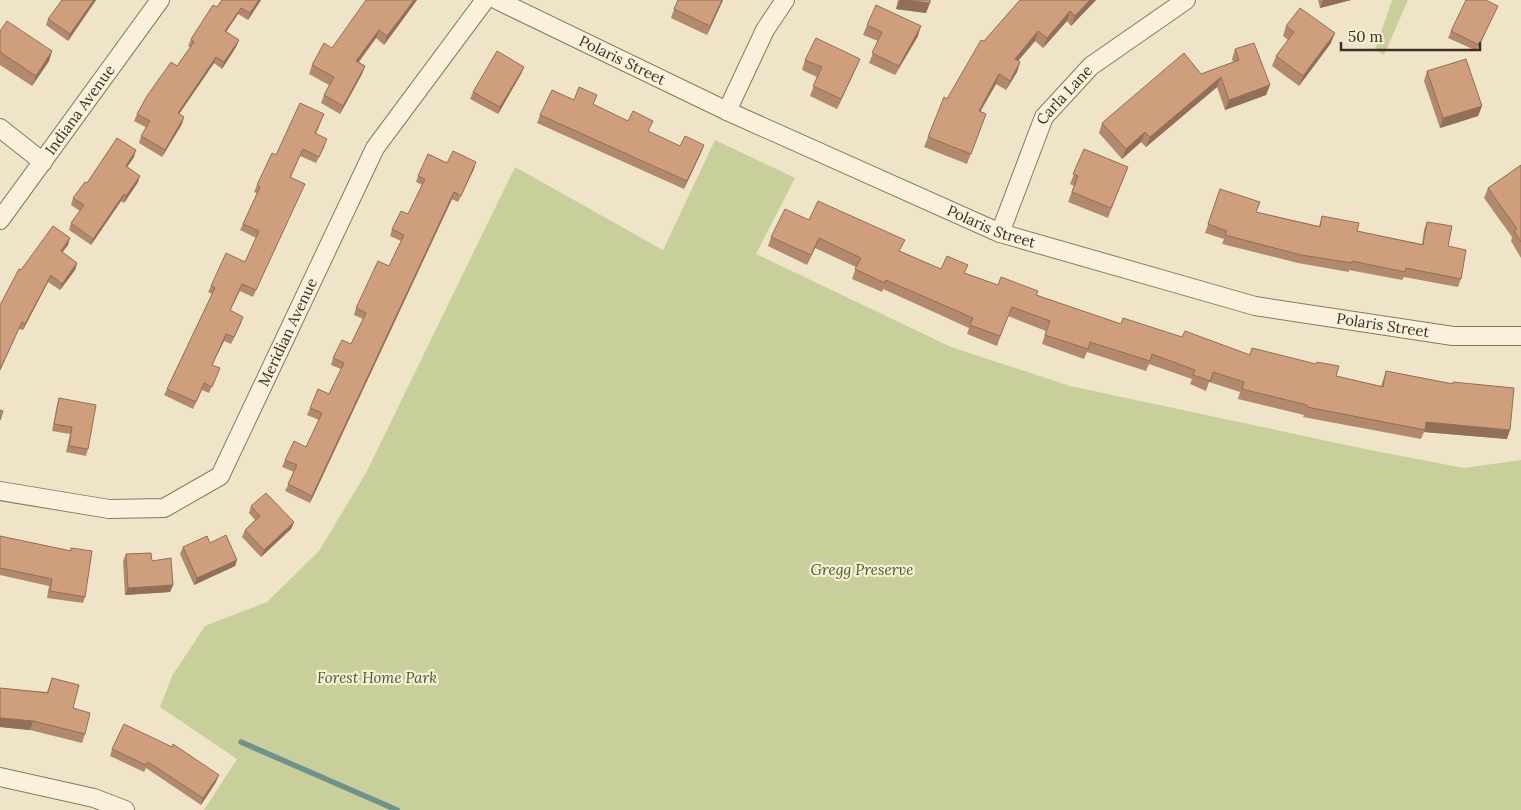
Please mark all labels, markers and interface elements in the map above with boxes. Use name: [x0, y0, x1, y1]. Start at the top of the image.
scale bar: [1341, 20, 1480, 52]
text: 50 m: [1348, 27, 1383, 46]
street label: Polaris Street: [576, 31, 669, 89]
street label: Indiana Avenue: [41, 61, 119, 158]
street label: Carla Lane: [1032, 61, 1096, 127]
street label: Polaris Street: [944, 200, 1038, 252]
street label: Meridian Avenue: [254, 275, 321, 389]
street label: Polaris Street: [1335, 308, 1431, 341]
park label: Gregg Preserve: [811, 560, 913, 579]
park label: Forest Home Park: [317, 668, 437, 687]

